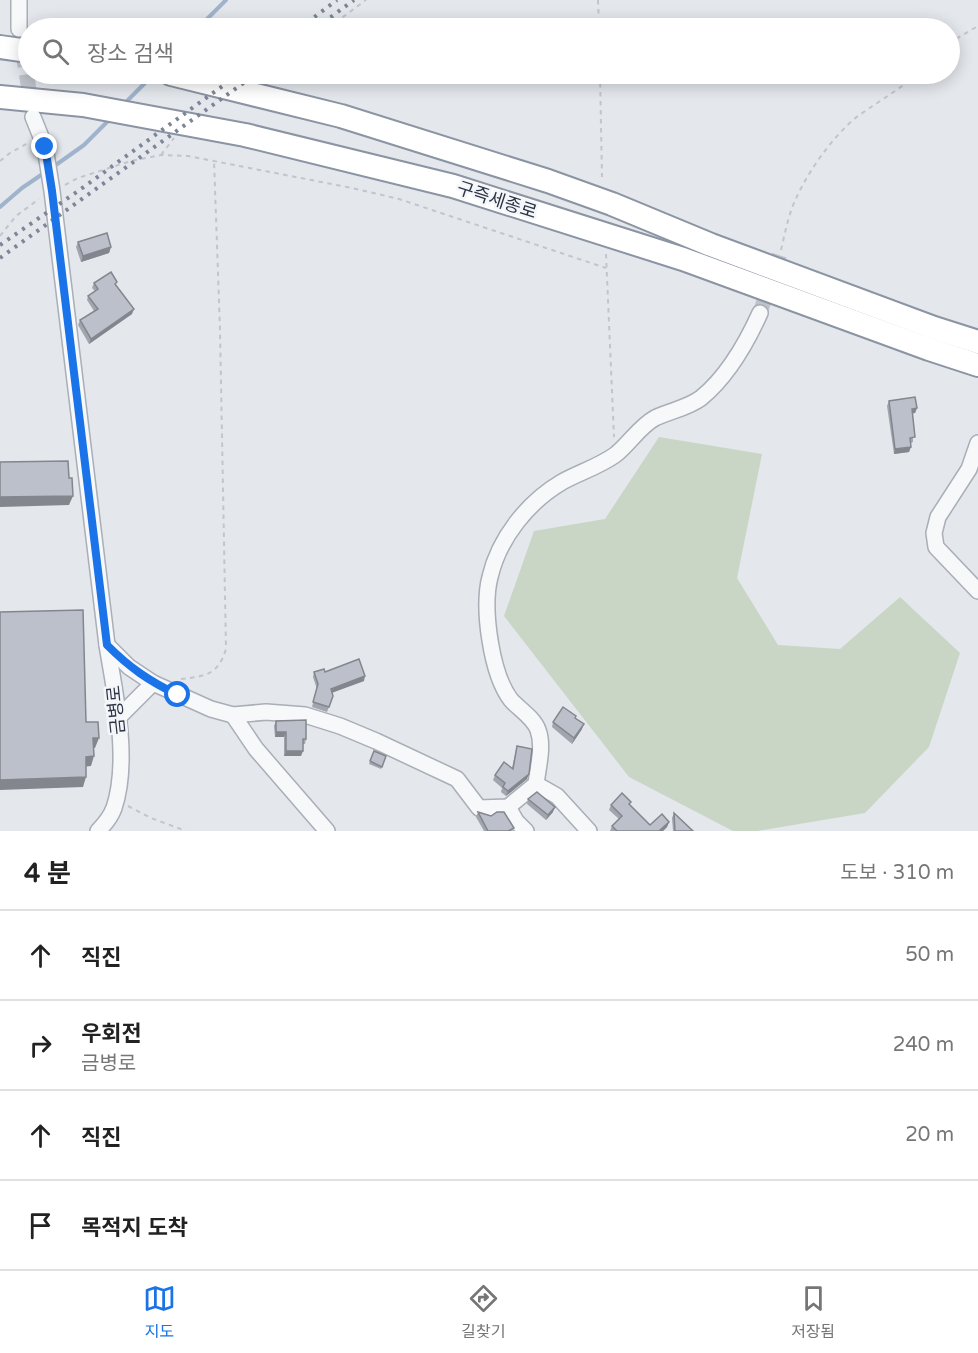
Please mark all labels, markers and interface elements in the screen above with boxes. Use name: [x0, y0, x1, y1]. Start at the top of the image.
search box: [18, 18, 960, 84]
icon: search: [39, 35, 72, 68]
text: 장소 검색: [87, 41, 174, 67]
route end: [31, 133, 57, 159]
street label: 구즉세종로: [454, 177, 540, 223]
route start: [164, 681, 190, 707]
street label: 금병로: [102, 684, 130, 736]
text: 4 분: [24, 858, 71, 889]
text: 도보 · 310 m: [840, 861, 954, 885]
icon: ahead: [24, 939, 57, 972]
text: 50 m: [905, 943, 954, 967]
text: 직진: [81, 945, 121, 971]
text: 우회전: [81, 1021, 142, 1047]
icon: right: [24, 1029, 57, 1062]
text: 240 m: [893, 1033, 954, 1057]
text: 금병로: [81, 1052, 136, 1076]
icon: ahead: [24, 1119, 57, 1152]
text: 20 m: [905, 1123, 954, 1147]
text: 직진: [81, 1125, 121, 1151]
icon: arrive: [24, 1209, 57, 1242]
text: 목적지 도착: [81, 1215, 188, 1241]
tab: 지도: [143, 1282, 176, 1342]
tab: 길찾기: [461, 1282, 505, 1342]
tab: 저장됨: [791, 1282, 835, 1342]

